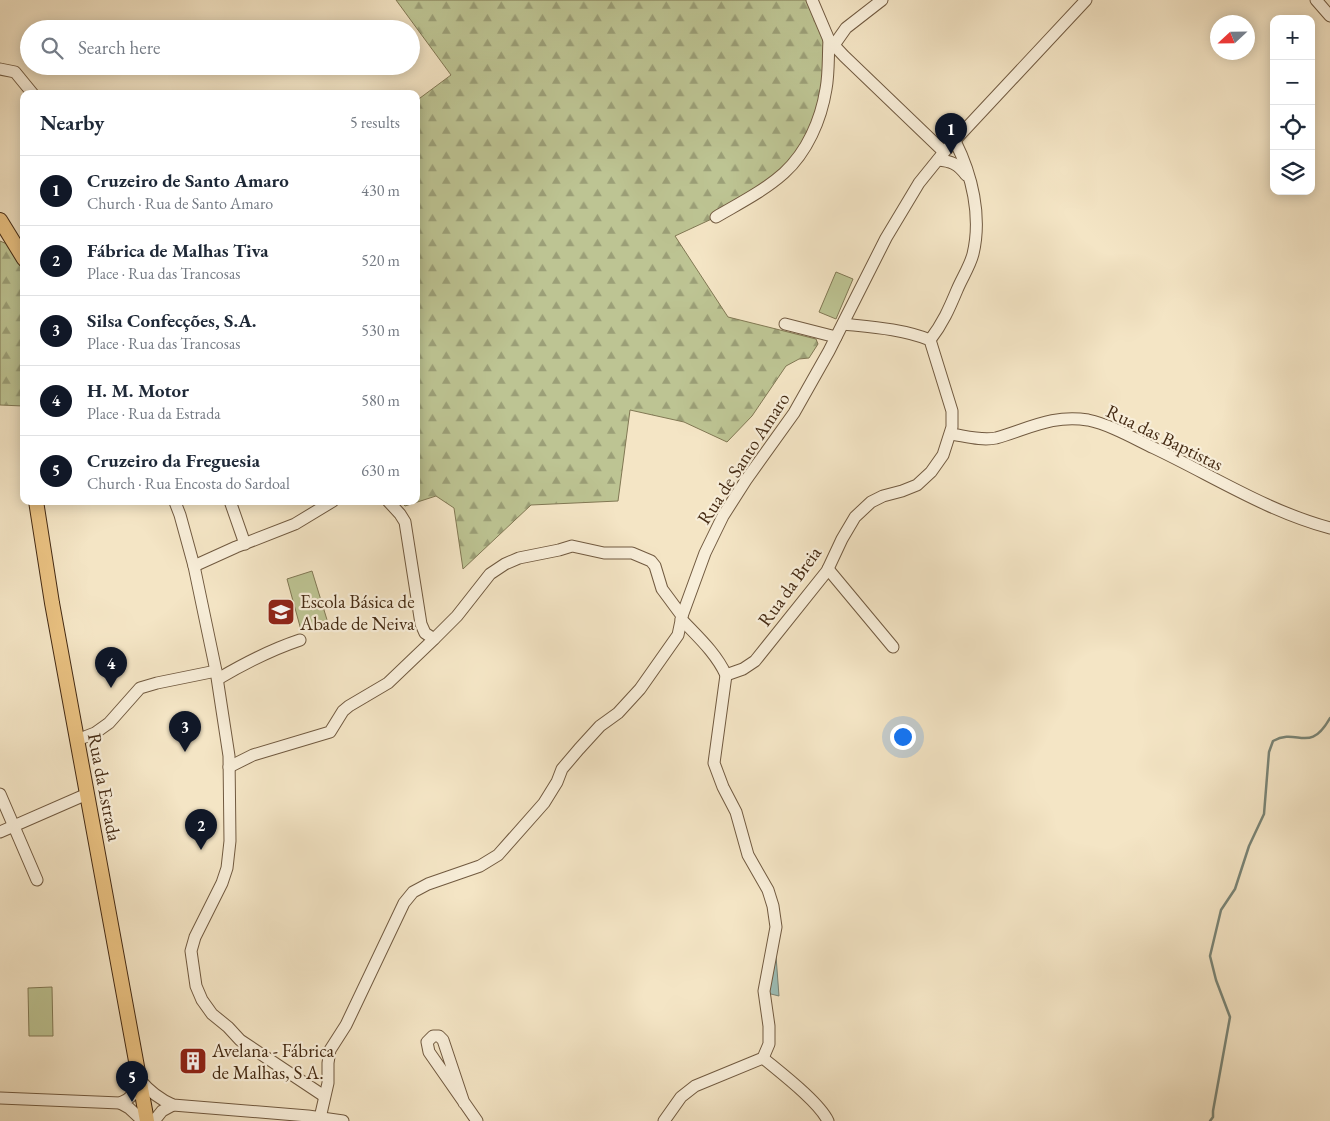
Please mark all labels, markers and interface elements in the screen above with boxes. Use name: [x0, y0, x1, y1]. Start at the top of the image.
north arrow: [1210, 15, 1255, 60]
map controls: [1270, 15, 1315, 195]
button: +: [1270, 15, 1315, 60]
search box: [20, 20, 420, 75]
icon: search: [38, 34, 66, 62]
text: Search here: [78, 35, 160, 60]
button: −: [1270, 60, 1315, 105]
button: locate: [1270, 105, 1315, 150]
text: Nearby: [40, 109, 104, 136]
text: 5 results: [350, 112, 400, 133]
pin: 1: [935, 113, 967, 154]
button: layers: [1270, 150, 1315, 195]
text: Cruzeiro de Santo Amaro: [87, 168, 289, 193]
text: 1: [52, 180, 60, 201]
text: 430 m: [361, 180, 400, 201]
text: Church · Rua de Santo Amaro: [87, 193, 273, 214]
text: Fábrica de Malhas Tiva: [87, 238, 269, 263]
text: 2: [52, 250, 60, 271]
text: 520 m: [361, 250, 400, 271]
text: Place · Rua das Trancosas: [87, 263, 241, 284]
text: Silsa Confecções, S.A.: [87, 308, 257, 333]
text: 3: [52, 320, 60, 341]
text: 530 m: [361, 320, 400, 341]
text: Place · Rua das Trancosas: [87, 333, 241, 354]
text: H. M. Motor: [87, 378, 189, 403]
street label: Rua de Santo Amaro: [691, 387, 795, 529]
text: 4: [52, 390, 60, 411]
text: 580 m: [361, 390, 400, 411]
street label: Rua das Baptistas: [1102, 398, 1227, 477]
text: Place · Rua da Estrada: [87, 403, 221, 424]
text: Cruzeiro da Freguesia: [87, 448, 260, 473]
text: 5: [52, 460, 60, 481]
text: 630 m: [361, 460, 400, 481]
text: Church · Rua Encosta do Sardoal: [87, 473, 290, 494]
street label: Rua da Breia: [752, 541, 827, 631]
place label: Escola Básica de Abade de Neiva: [299, 589, 415, 636]
school or university icon: Escola Básica de Abade de Neiva: [266, 597, 296, 627]
pin: 4: [95, 647, 127, 688]
pin: 3: [169, 711, 201, 752]
your location: [890, 724, 916, 750]
street label: Rua da Estrada: [82, 731, 127, 844]
pin: 2: [185, 809, 217, 850]
place label: Avelana - Fábrica de Malhas, S A.: [211, 1038, 335, 1085]
building icon: Avelana - Fábrica de Malhas, S A.: [178, 1046, 208, 1076]
pin: 5: [116, 1061, 148, 1102]

